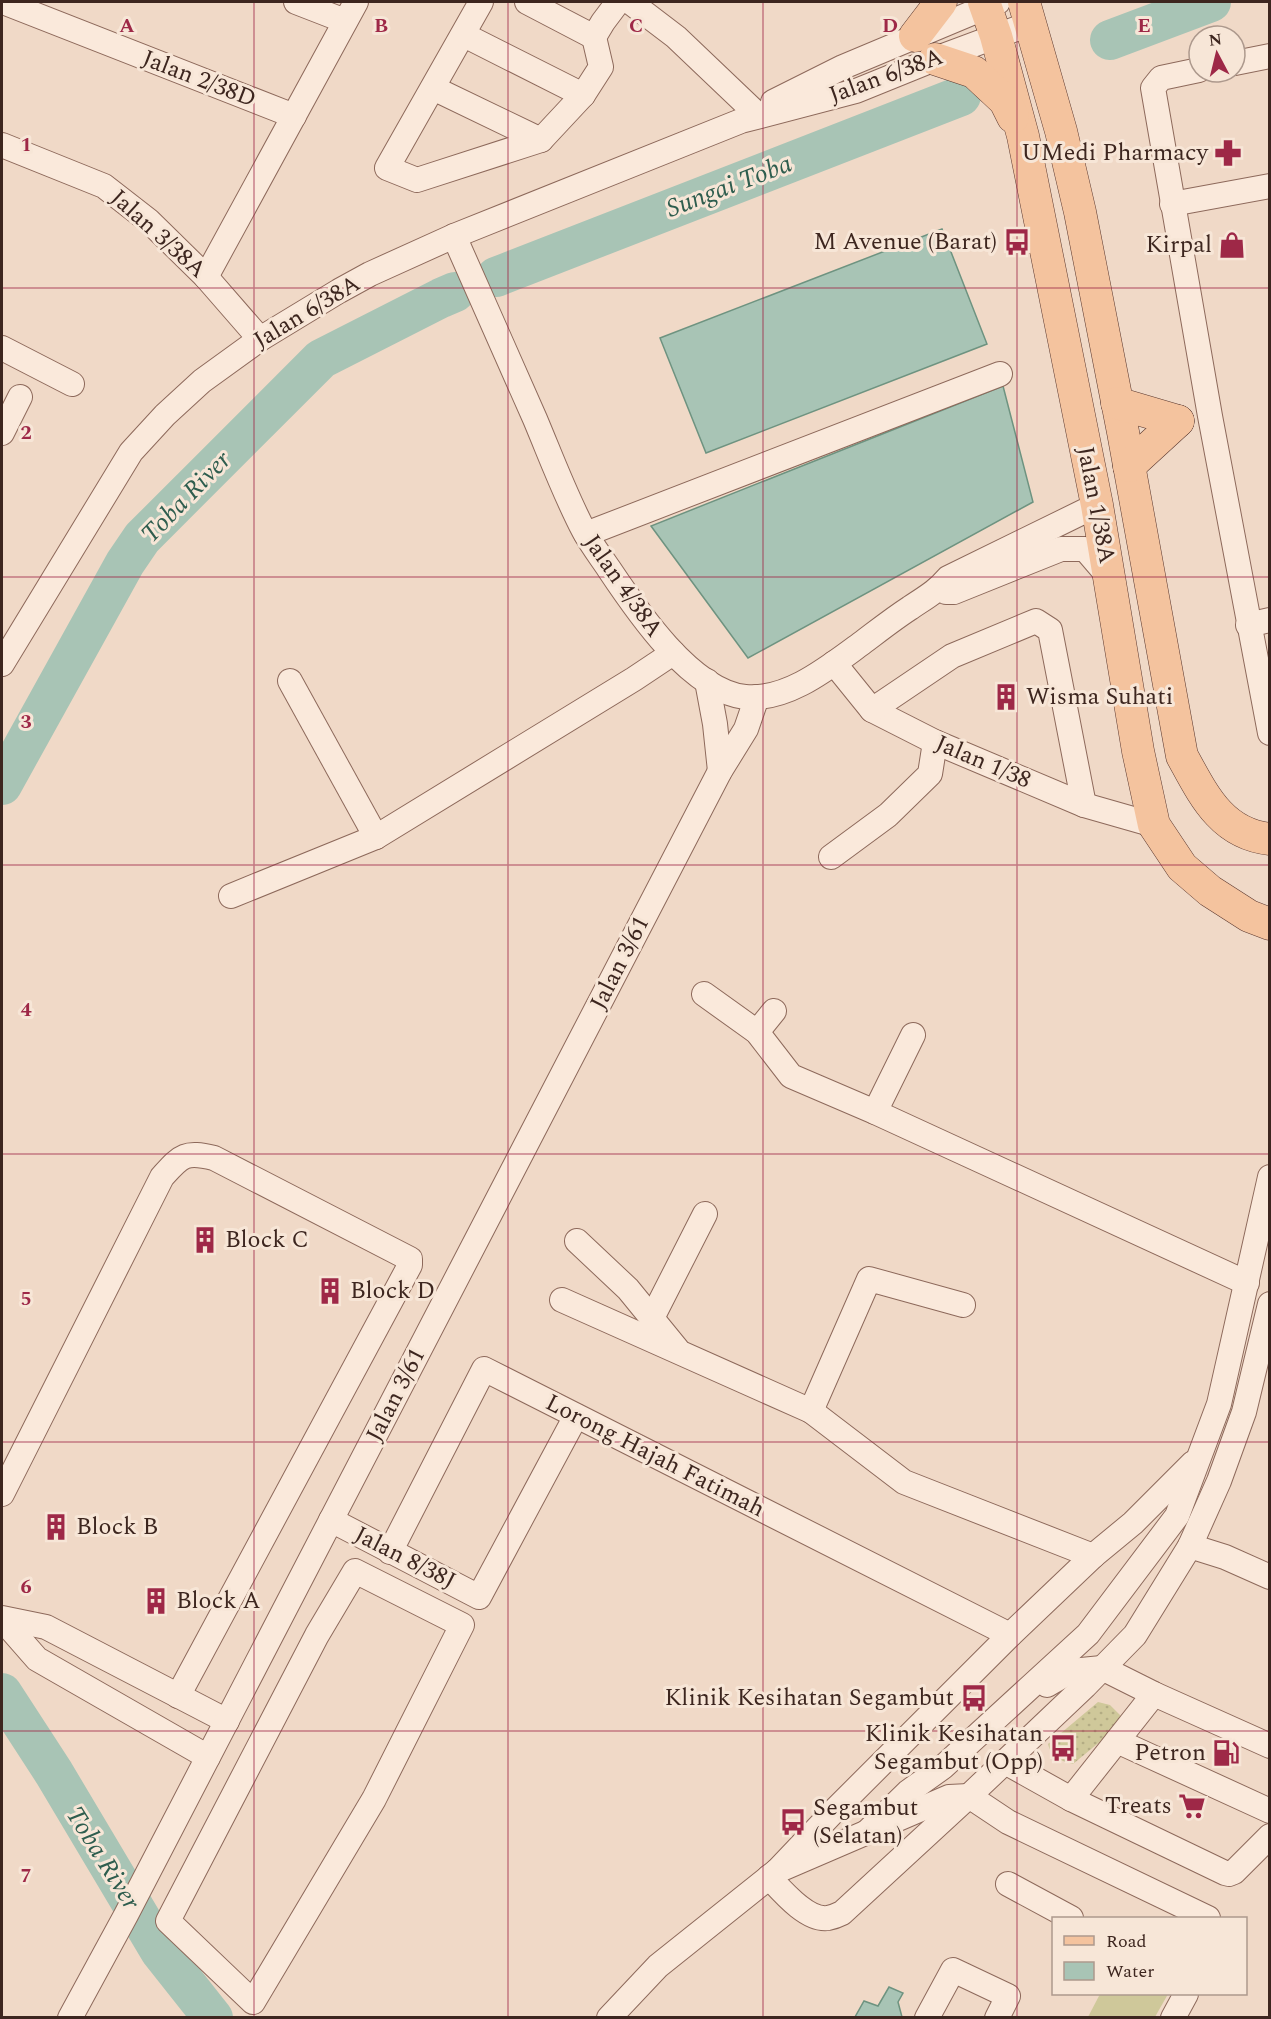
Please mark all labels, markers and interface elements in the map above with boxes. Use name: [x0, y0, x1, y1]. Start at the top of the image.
text: A: [119, 11, 135, 41]
text: B: [374, 11, 388, 41]
text: C: [629, 11, 643, 41]
text: D: [882, 11, 898, 41]
text: E: [1137, 11, 1151, 41]
north arrow: [1187, 24, 1247, 84]
text: N: [1207, 27, 1223, 53]
street label: Jalan 6/38A: [824, 39, 948, 113]
street label: Jalan 2/38D: [137, 41, 261, 117]
text: 1: [20, 130, 32, 160]
place label: UMedi Pharmacy: [1021, 135, 1209, 171]
pharmacy icon: UMedi Pharmacy: [1213, 138, 1243, 168]
water label: Sungai Toba: [660, 144, 798, 228]
street label: Jalan 3/38A: [102, 181, 214, 287]
place label: M Avenue (Barat): [813, 224, 997, 260]
bus stop icon: M Avenue (Barat): [1002, 227, 1032, 257]
place label: Kirpal: [1146, 227, 1212, 263]
shop icon: Kirpal: [1217, 230, 1247, 260]
street label: Jalan 6/38A: [247, 266, 367, 358]
text: 2: [20, 418, 32, 448]
water label: Toba River: [131, 441, 241, 553]
street label: Jalan 1/38A: [1067, 443, 1125, 567]
street label: Jalan 4/38A: [574, 527, 672, 645]
place label: Wisma Suhati: [1026, 679, 1173, 715]
building icon: Wisma Suhati: [991, 682, 1021, 712]
text: 3: [20, 707, 32, 737]
street label: Jalan 1/38: [929, 726, 1037, 798]
street label: Jalan 3/61: [581, 910, 659, 1016]
text: 4: [20, 995, 32, 1025]
place label: Block C: [225, 1222, 309, 1258]
building icon: Block C: [190, 1225, 220, 1255]
place label: Block D: [350, 1273, 435, 1309]
building icon: Block D: [315, 1276, 345, 1306]
text: 5: [20, 1284, 32, 1314]
street label: Jalan 3/61: [357, 1342, 435, 1448]
street label: Lorong Hajah Fatimah: [539, 1385, 771, 1527]
place label: Block B: [76, 1509, 158, 1545]
building icon: Block B: [41, 1512, 71, 1542]
street label: Jalan 8/38J: [348, 1517, 462, 1599]
text: 6: [20, 1572, 32, 1602]
place label: Block A: [176, 1583, 261, 1619]
building icon: Block A: [141, 1586, 171, 1616]
place label: Klinik Kesihatan Segambut: [665, 1680, 954, 1716]
bus stop icon: Klinik Kesihatan Segambut: [959, 1683, 989, 1713]
place label: Klinik Kesihatan Segambut (Opp): [865, 1716, 1043, 1780]
bus stop icon: Klinik Kesihatan Segambut (Opp): [1048, 1733, 1078, 1763]
place label: Petron: [1134, 1735, 1206, 1771]
fuel station icon: Petron: [1211, 1738, 1241, 1768]
place label: Treats: [1105, 1788, 1172, 1824]
place label: Segambut (Selatan): [813, 1790, 918, 1854]
supermarket icon: Treats: [1177, 1791, 1207, 1821]
water label: Toba River: [55, 1798, 151, 1919]
bus stop icon: Segambut (Selatan): [778, 1807, 808, 1837]
text: 7: [20, 1861, 32, 1891]
legend: [1052, 1917, 1247, 1995]
text: Road: [1106, 1928, 1147, 1955]
text: Water: [1106, 1958, 1154, 1985]

